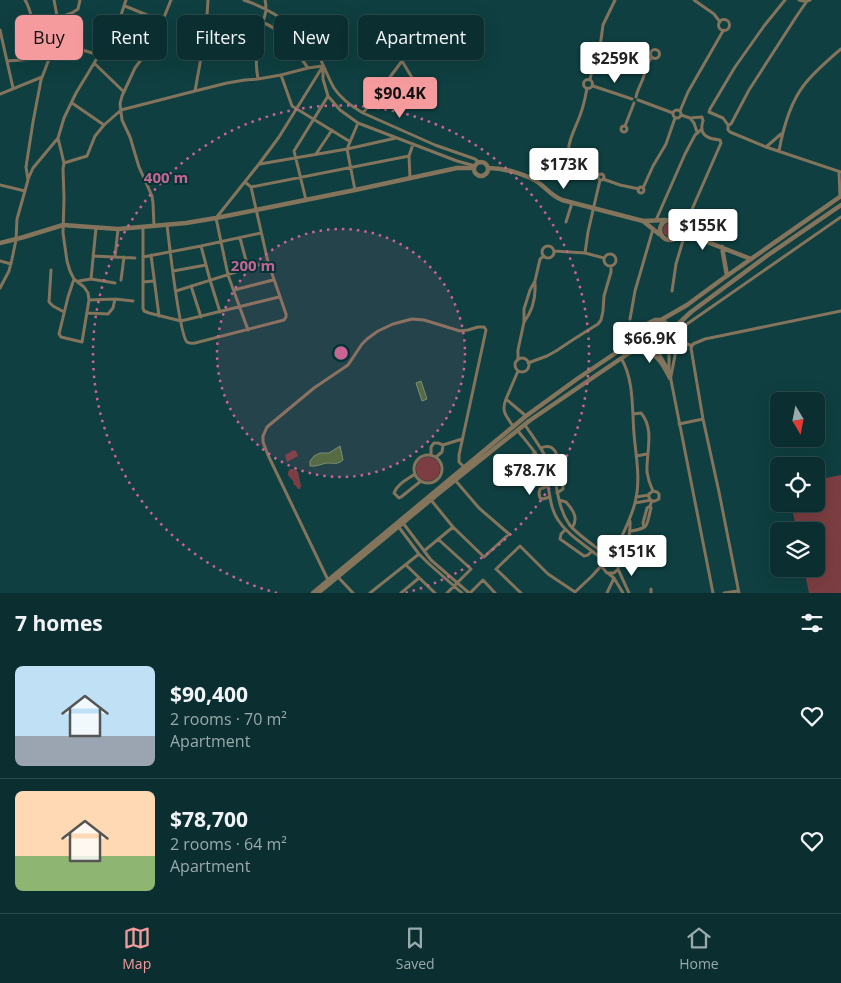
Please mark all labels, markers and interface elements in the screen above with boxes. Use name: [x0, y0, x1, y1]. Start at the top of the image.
chip: Buy: [15, 15, 83, 60]
chip: Rent: [93, 15, 167, 60]
chip: Filters: [177, 15, 264, 60]
chip: New: [274, 15, 348, 60]
chip: Apartment: [358, 15, 484, 60]
pin: $259K: [580, 42, 650, 84]
text: $259K: [591, 47, 639, 69]
pin: $90.4K: [359, 76, 441, 119]
text: $90.4K: [374, 82, 426, 104]
pin: $173K: [529, 148, 599, 190]
text: $173K: [540, 153, 588, 175]
text: 400 m: [144, 167, 188, 187]
pin: $155K: [668, 208, 738, 251]
text: $155K: [679, 214, 727, 236]
text: 200 m: [231, 255, 275, 275]
pin: $66.9K: [609, 322, 691, 364]
text: $66.9K: [624, 327, 676, 349]
centre of rings: [332, 344, 350, 362]
north arrow: [770, 392, 825, 448]
map controls: [770, 392, 825, 577]
pin: $78.7K: [489, 454, 571, 496]
button: locate: [770, 457, 825, 512]
text: $78.7K: [504, 459, 556, 481]
button: layers: [770, 522, 825, 577]
pin: $151K: [597, 534, 667, 577]
text: $151K: [608, 540, 656, 562]
text: 7 homes: [15, 609, 103, 637]
icon: filters: [798, 609, 826, 637]
text: $90,400: [170, 680, 248, 708]
icon: home: [55, 686, 115, 746]
icon: heart: [798, 702, 826, 730]
text: 2 rooms · 70 m²: [170, 708, 287, 730]
text: Apartment: [170, 730, 250, 752]
text: $78,700: [170, 805, 248, 833]
icon: home: [55, 811, 115, 871]
icon: heart: [798, 827, 826, 855]
text: 2 rooms · 64 m²: [170, 833, 287, 855]
text: Apartment: [170, 855, 250, 877]
tab: Map: [122, 924, 151, 973]
tab: Saved: [396, 924, 435, 973]
tab: Home: [679, 924, 719, 973]

